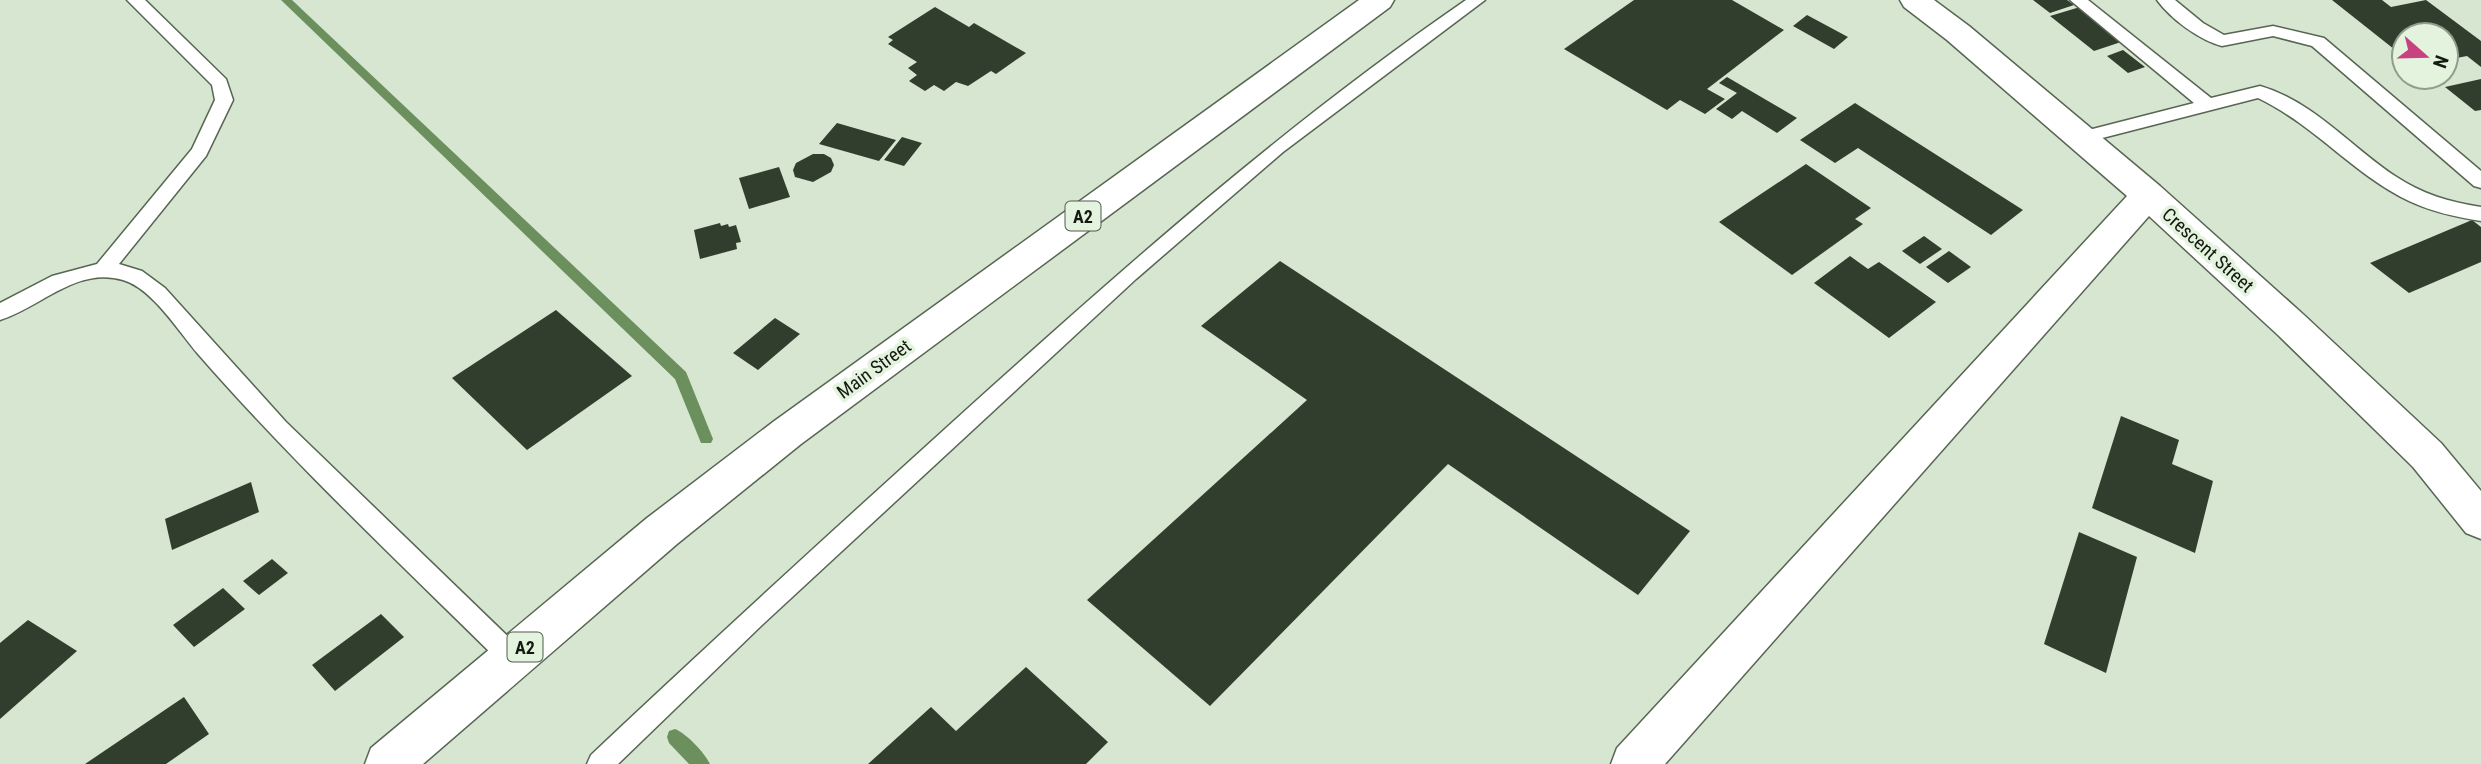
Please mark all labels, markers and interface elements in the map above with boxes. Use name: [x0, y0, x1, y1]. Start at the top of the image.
north arrow: [2390, 21, 2460, 91]
text: N: [2428, 52, 2453, 71]
road number: A2: [1066, 202, 1100, 230]
street label: Crescent Street: [2157, 203, 2259, 297]
street label: Main Street: [832, 334, 916, 404]
road number: A2: [508, 632, 542, 662]

